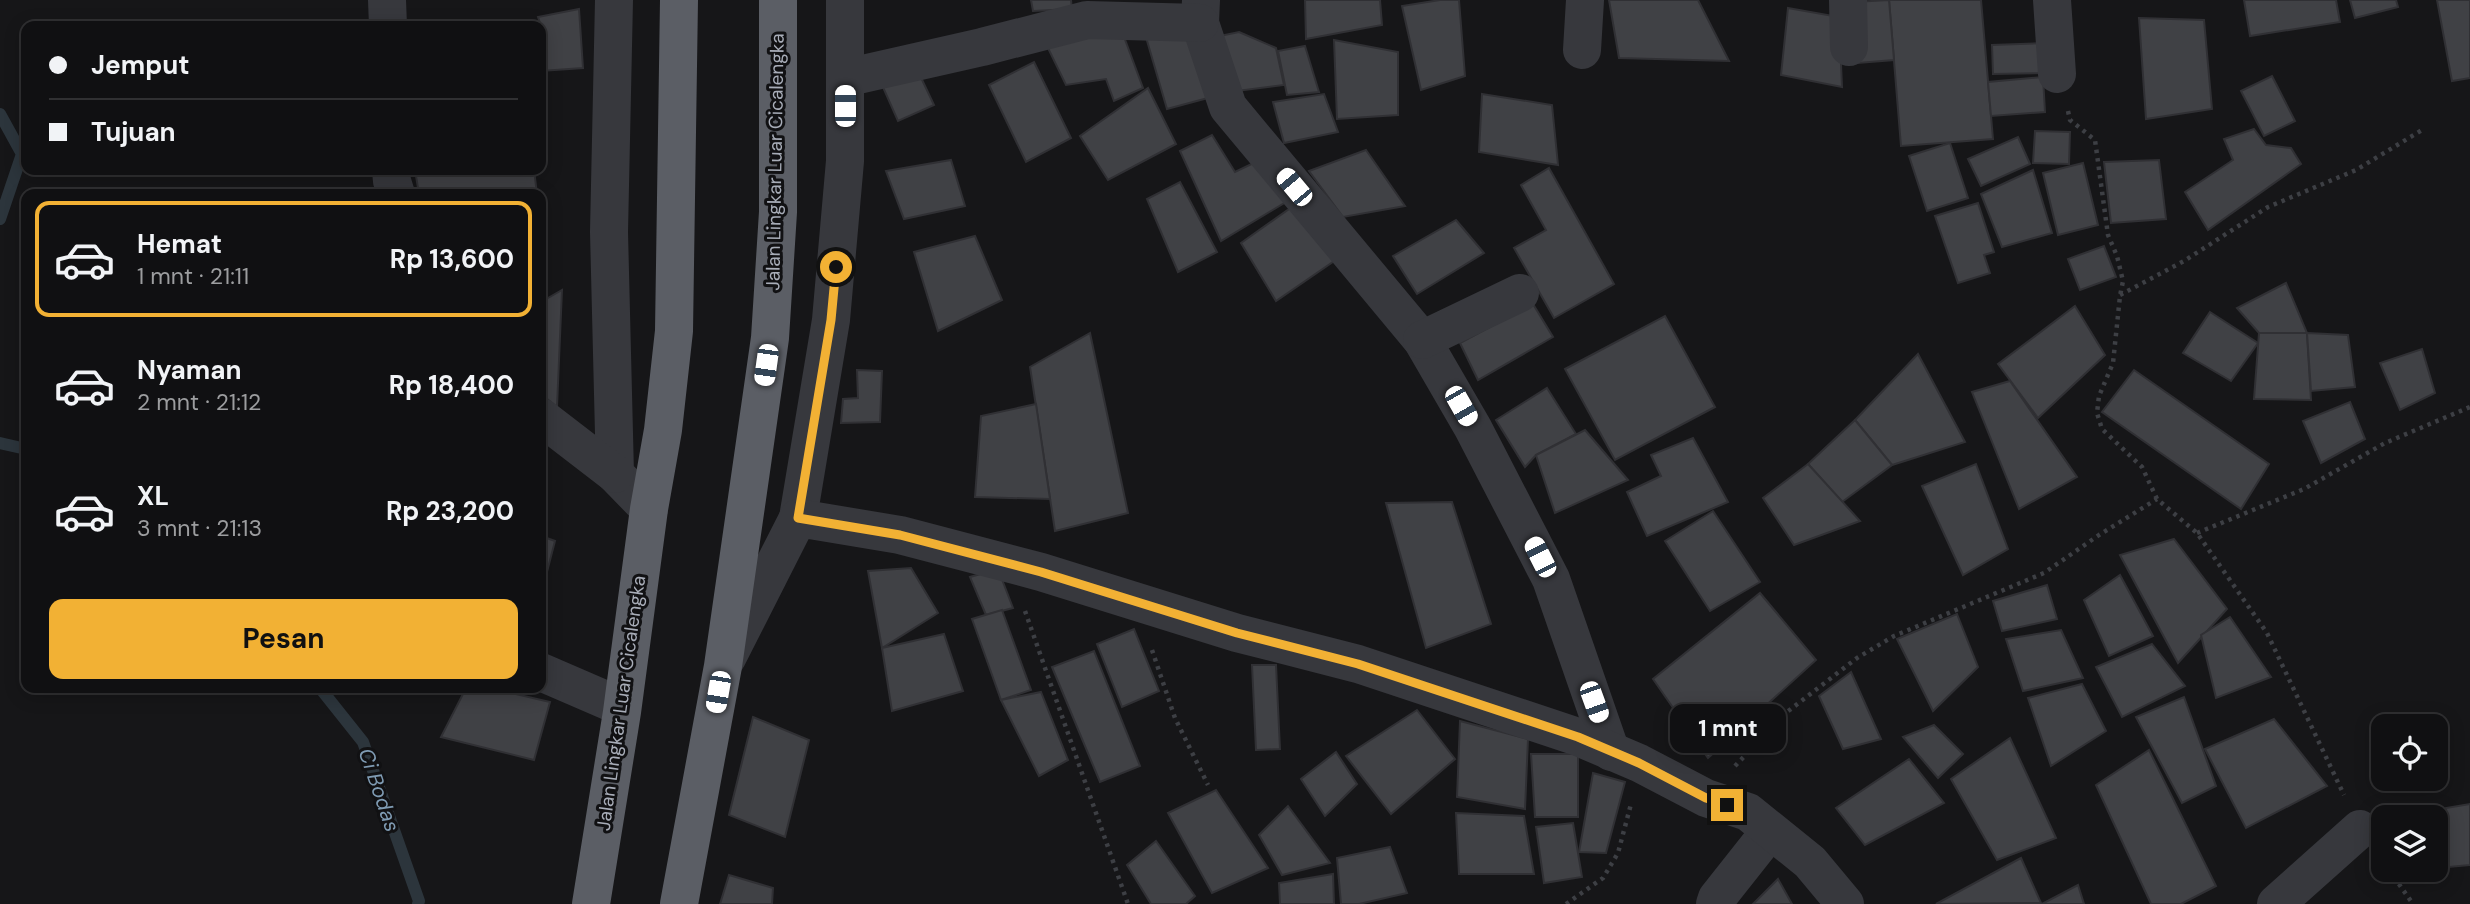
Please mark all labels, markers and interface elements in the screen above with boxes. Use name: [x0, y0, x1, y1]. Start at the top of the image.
street label: Jalan Lingkar Luar Cicalengka: [760, 33, 790, 291]
text: Jemput: [91, 48, 190, 82]
car: [835, 85, 856, 127]
text: Tujuan: [91, 115, 176, 149]
car: [1273, 164, 1316, 210]
text: Hemat: [137, 227, 222, 261]
icon: car: [53, 228, 116, 291]
text: Rp 13,600: [390, 242, 514, 276]
route start: [820, 251, 852, 283]
text: 1 mnt · 21:11: [137, 261, 249, 291]
car: [753, 343, 780, 387]
text: Nyaman: [137, 353, 242, 387]
icon: car: [53, 354, 116, 417]
text: Rp 18,400: [389, 368, 514, 402]
car: [1442, 383, 1481, 429]
text: 2 mnt · 21:12: [137, 387, 261, 417]
text: XL: [137, 479, 169, 513]
icon: car: [53, 480, 116, 543]
text: Rp 23,200: [386, 494, 514, 528]
text: 3 mnt · 21:13: [137, 513, 262, 543]
car: [1522, 534, 1559, 580]
street label: Jalan Lingkar Luar Cicalengka: [591, 574, 651, 832]
button: Pesan: [49, 599, 518, 679]
car: [705, 669, 732, 715]
car: [1577, 679, 1612, 725]
callout: 1 mnt: [1669, 704, 1785, 752]
text: 1 mnt: [1698, 713, 1758, 743]
map controls: [2371, 714, 2448, 882]
button: locate: [2371, 714, 2448, 791]
water label: Ci Bodas: [352, 745, 406, 835]
route end: [1711, 789, 1743, 821]
button: layers: [2371, 805, 2448, 882]

